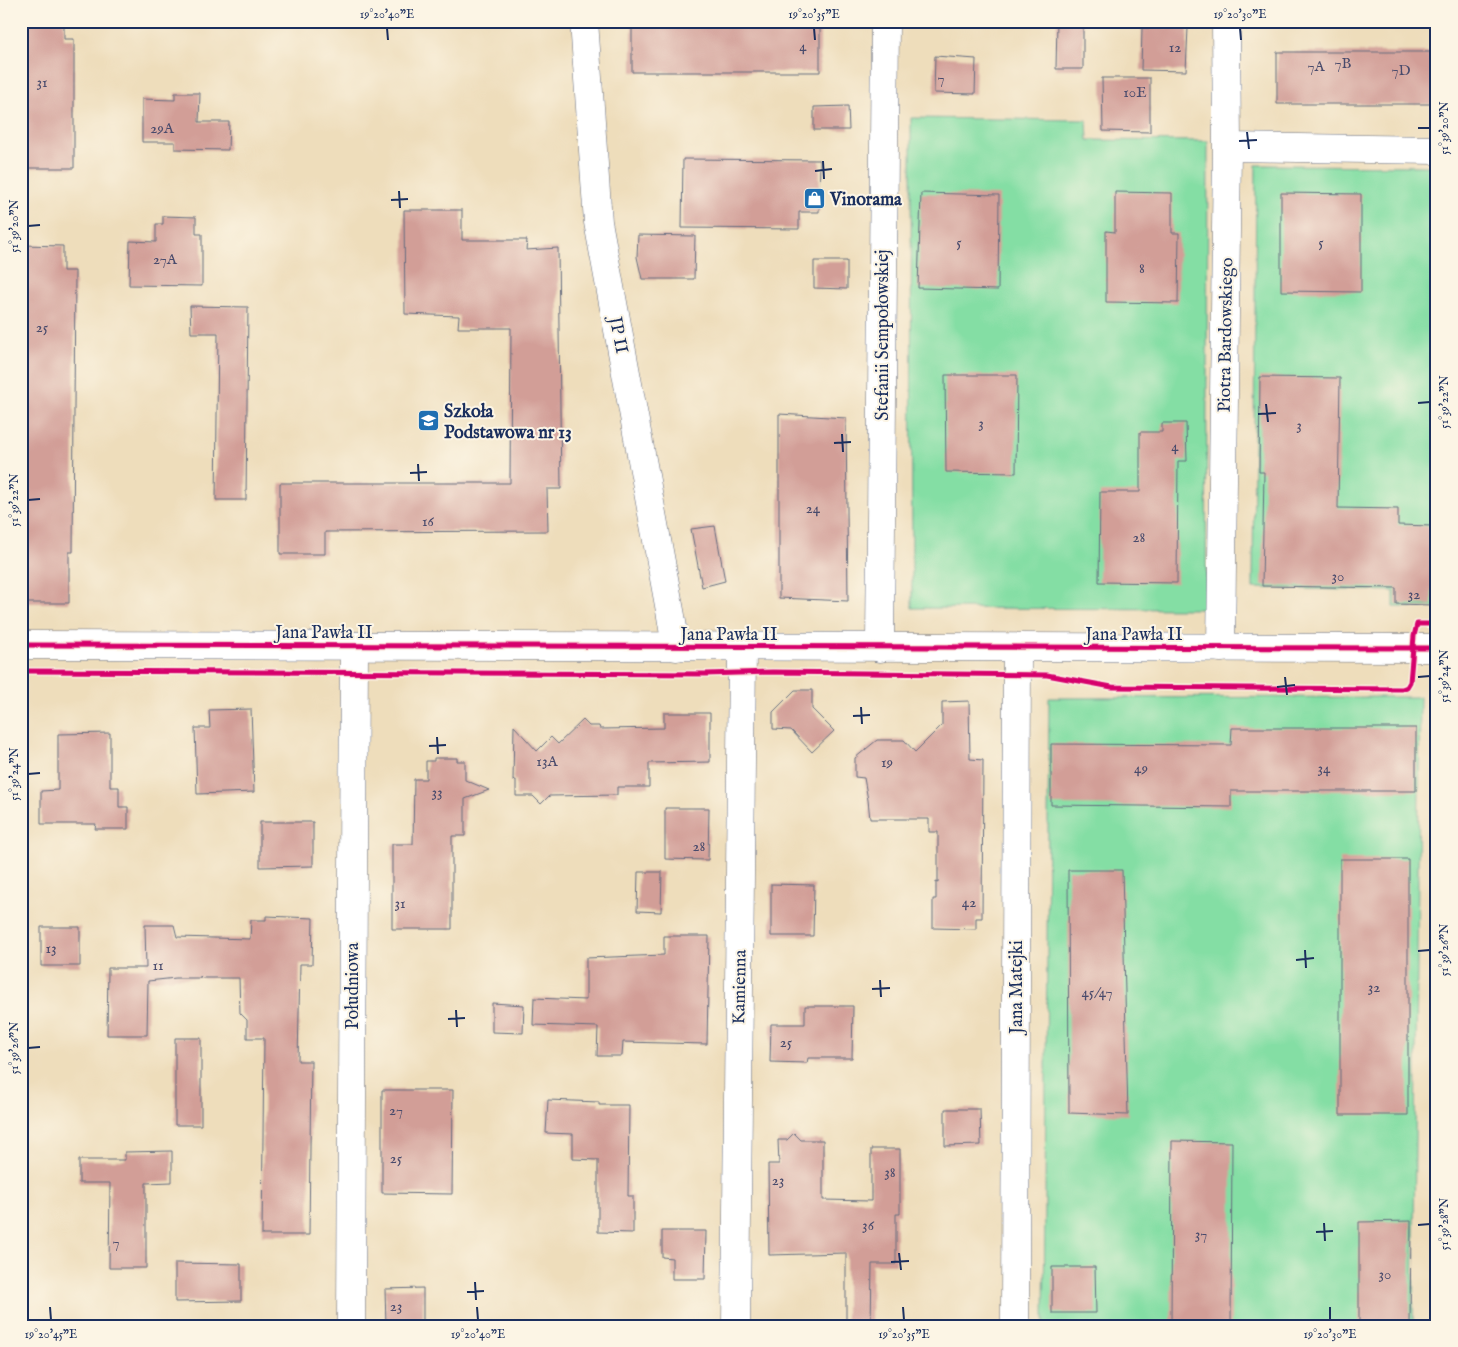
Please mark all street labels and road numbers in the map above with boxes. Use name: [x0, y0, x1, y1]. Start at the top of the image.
street label: Stefanii Sempołowskiej: [872, 249, 895, 421]
street label: Piotra Bardowskiego: [1214, 257, 1239, 413]
street label: JP II: [602, 313, 632, 356]
street label: Jana Pawła II: [273, 622, 373, 645]
street label: Jana Pawła II: [678, 624, 778, 647]
street label: Jana Pawła II: [1083, 624, 1183, 647]
street label: Jana Matejki: [1006, 940, 1029, 1036]
street label: Południowa: [342, 942, 365, 1029]
street label: Kamienna: [728, 949, 753, 1025]

